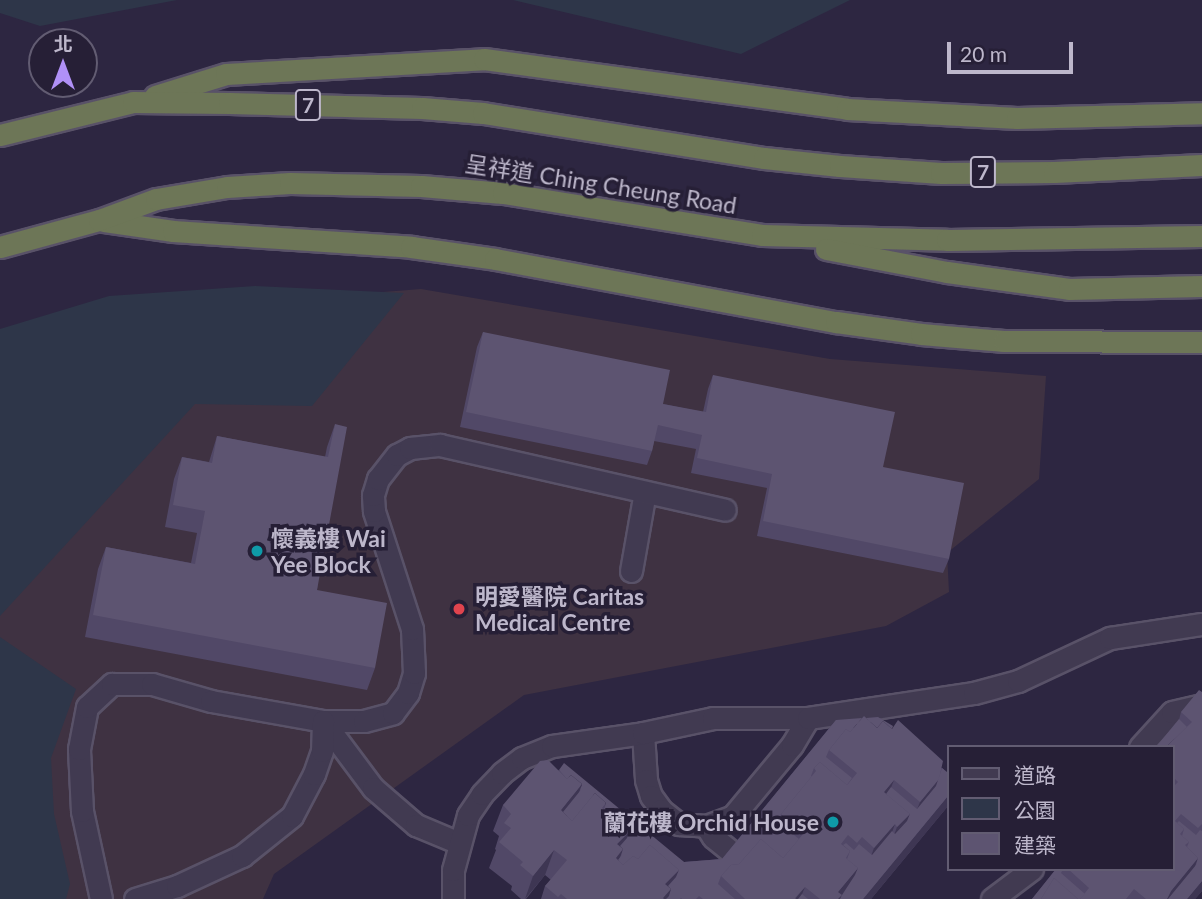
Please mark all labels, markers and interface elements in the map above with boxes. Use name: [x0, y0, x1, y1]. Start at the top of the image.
north arrow: [28, 28, 98, 98]
scale bar: [950, 28, 1076, 72]
text: 北: [53, 32, 73, 55]
text: 20 m: [960, 41, 1007, 66]
road number: 7: [294, 88, 322, 122]
street label: 呈祥道 Ching Cheung Road: [463, 149, 739, 219]
road number: 7: [969, 154, 997, 190]
place label: 懷義樓 Wai Yee Block: [271, 524, 386, 578]
marker: 懷義樓 Wai Yee Block: [249, 543, 265, 559]
place label: 明愛醫院 Caritas Medical Centre: [475, 582, 644, 636]
marker: 明愛醫院 Caritas Medical Centre: [449, 599, 469, 619]
legend: [946, 745, 1174, 871]
text: 道路: [1014, 762, 1056, 787]
text: 公園: [1014, 797, 1056, 822]
place label: 蘭花樓 Orchid House: [603, 808, 819, 836]
marker: 蘭花樓 Orchid House: [825, 814, 841, 830]
text: 建築: [1014, 832, 1056, 857]

